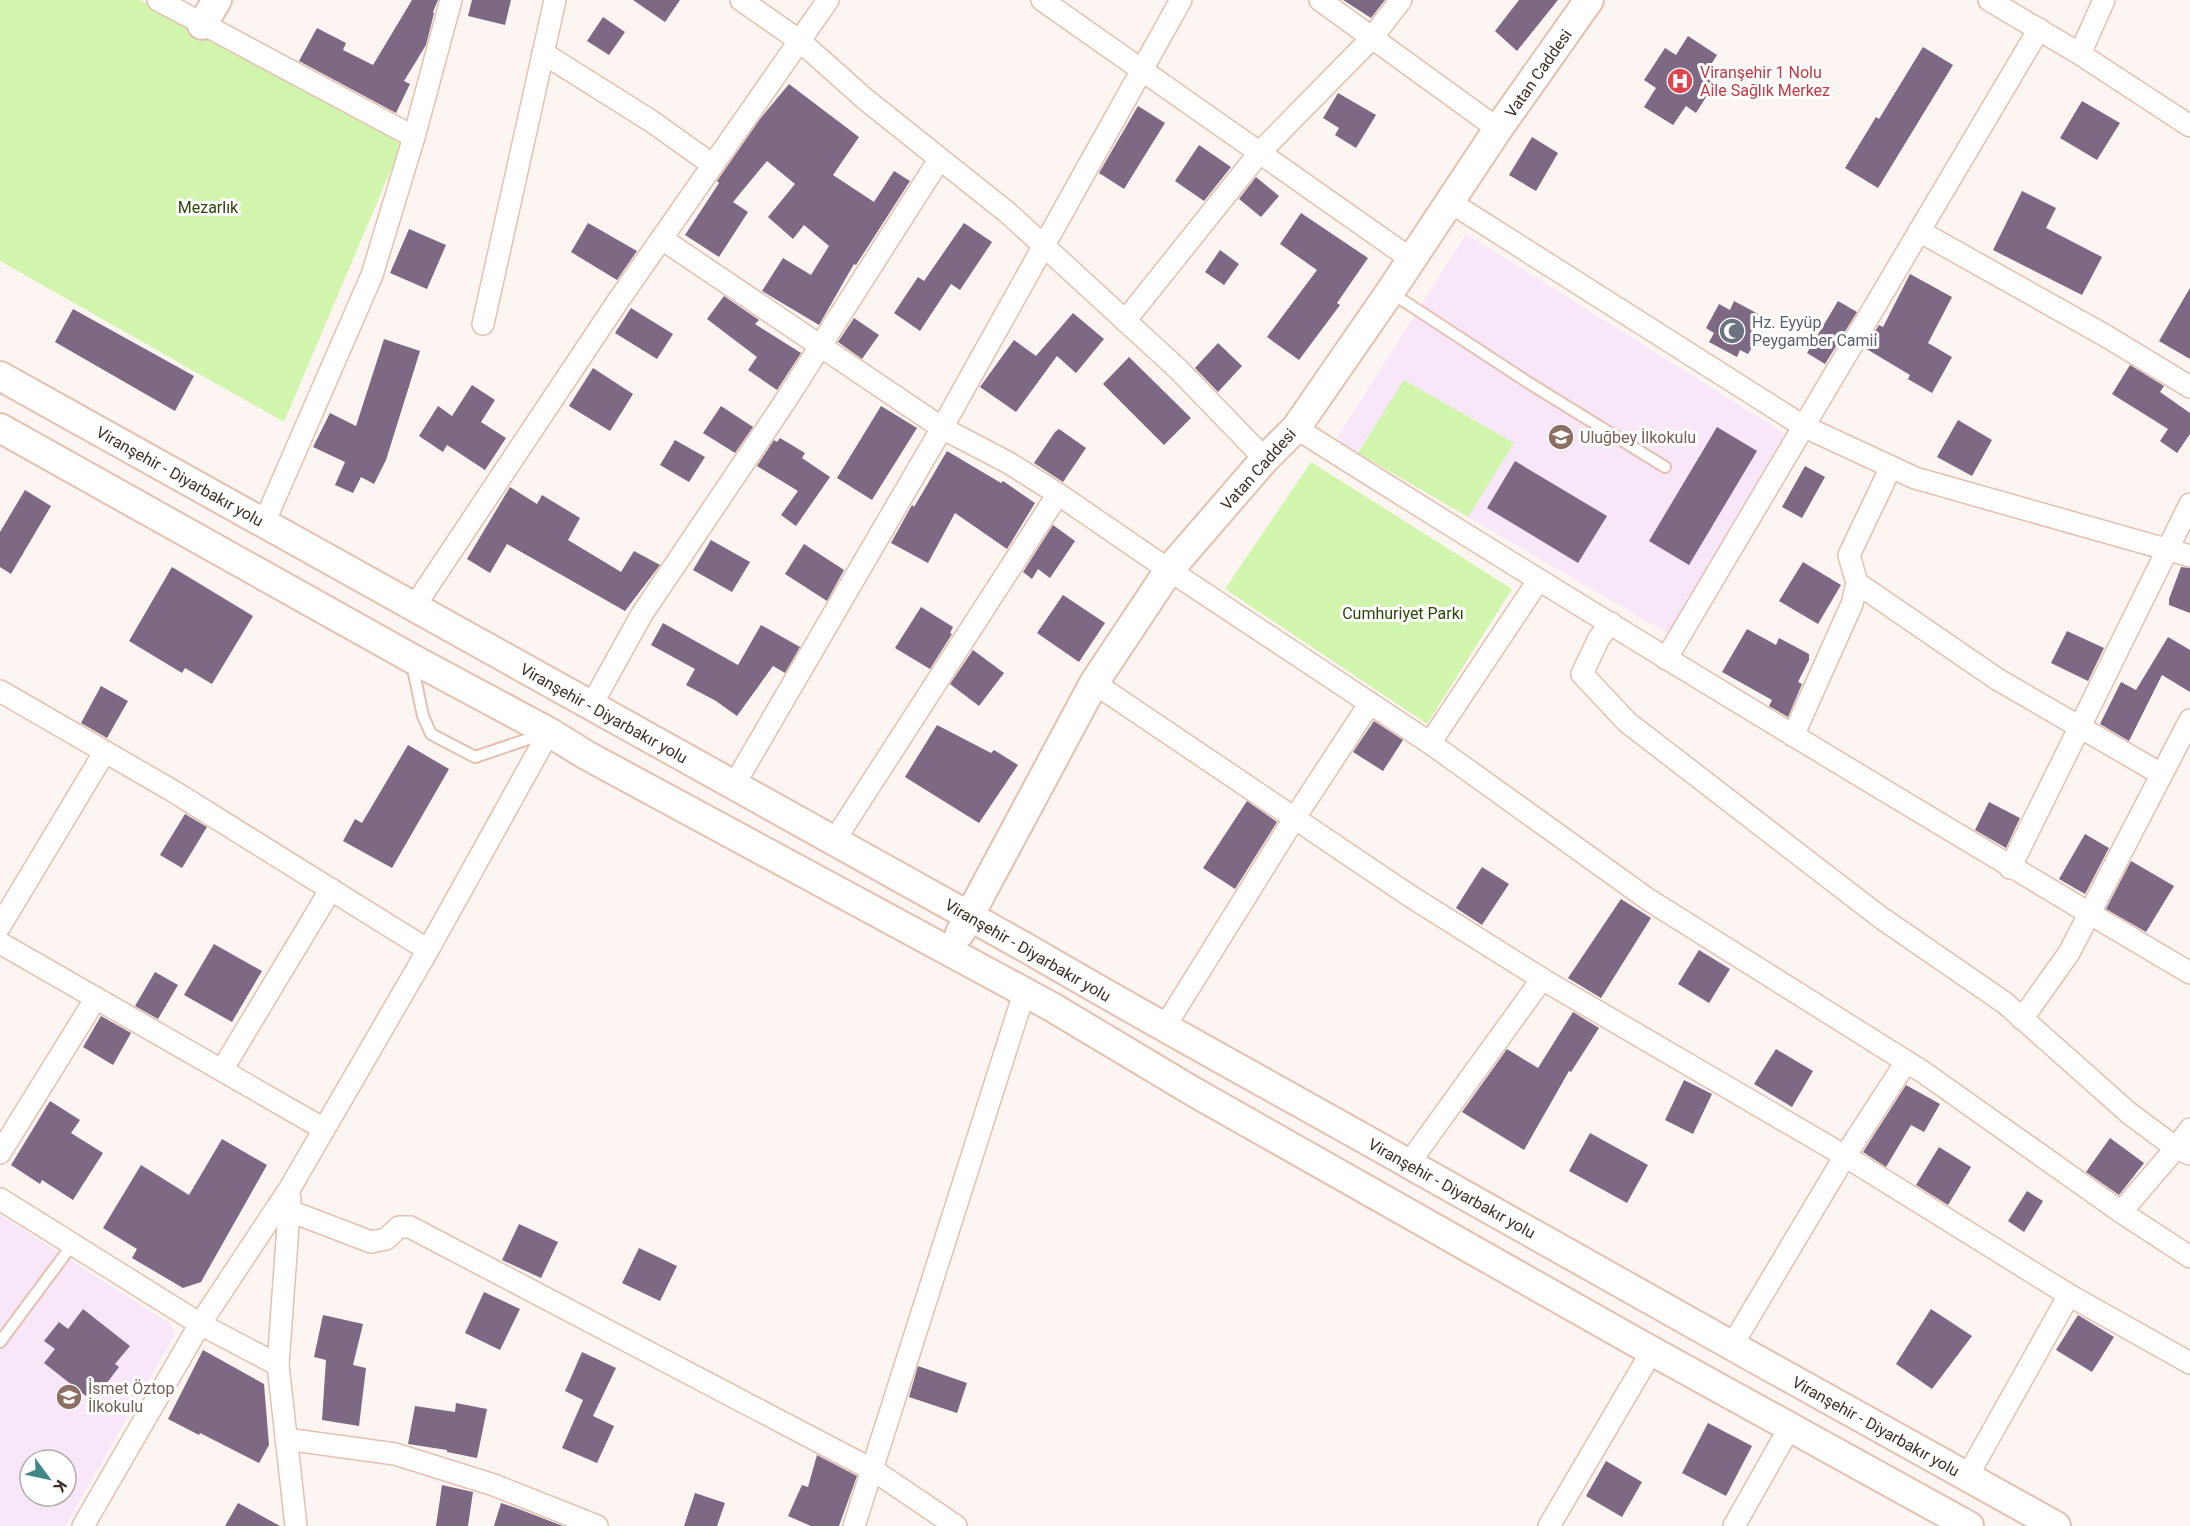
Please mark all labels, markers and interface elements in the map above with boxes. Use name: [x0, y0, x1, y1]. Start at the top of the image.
street label: Vatan Caddesi: [1501, 26, 1576, 121]
place label: Viranşehir 1 Nolu Aile Sağlık Merkez: [1700, 63, 1830, 100]
hospital icon: Viranşehir 1 Nolu Aile Sağlık Merkez: [1665, 66, 1695, 96]
park label: Mezarlık: [178, 198, 239, 217]
place label: Hz. Eyyüp Peygamber Camii: [1752, 313, 1877, 350]
mosque icon: Hz. Eyyüp Peygamber Camii: [1717, 316, 1747, 346]
street label: Viranşehir - Diyarbakır yolu: [93, 422, 267, 530]
school or university icon: Uluğbey İlkokulu: [1546, 422, 1576, 452]
street label: Vatan Caddesi: [1217, 425, 1300, 514]
place label: Uluğbey İlkokulu: [1580, 428, 1696, 447]
park label: Cumhuriyet Parkı: [1342, 604, 1464, 623]
street label: Viranşehir - Diyarbakır yolu: [517, 659, 691, 767]
street label: Viranşehir - Diyarbakır yolu: [941, 895, 1114, 1006]
street label: Viranşehir - Diyarbakır yolu: [1365, 1134, 1539, 1242]
street label: Viranşehir - Diyarbakır yolu: [1789, 1372, 1963, 1480]
place label: İsmet Öztop İlkokulu: [88, 1379, 174, 1416]
school or university icon: İsmet Öztop İlkokulu: [54, 1382, 84, 1412]
north arrow: [18, 1448, 78, 1508]
text: K: [49, 1476, 71, 1496]

